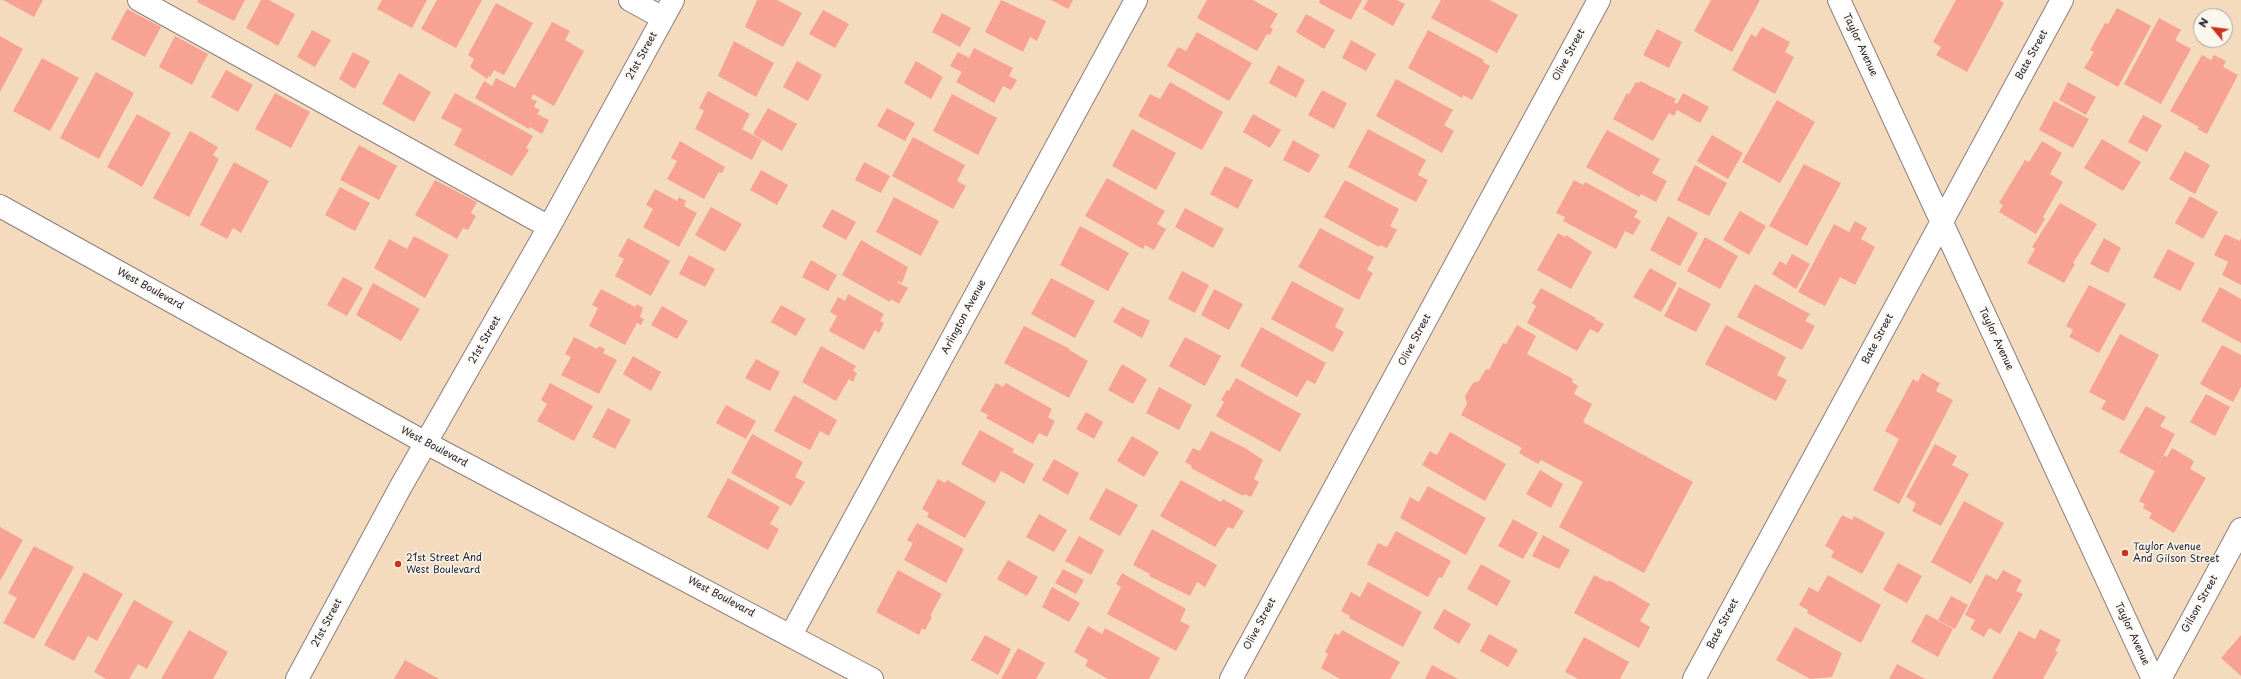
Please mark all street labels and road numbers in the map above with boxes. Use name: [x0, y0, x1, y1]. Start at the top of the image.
street label: Taylor Avenue: [1840, 12, 1880, 78]
street label: Olive Street: [1550, 27, 1588, 83]
street label: Bate Street: [2013, 28, 2051, 82]
street label: 21st Street: [624, 30, 660, 82]
street label: West Boulevard: [115, 266, 185, 312]
street label: Arlington Avenue: [939, 278, 989, 356]
street label: Taylor Avenue: [1976, 306, 2016, 372]
street label: Olive Street: [1396, 312, 1434, 368]
street label: Bate Street: [1860, 312, 1896, 366]
street label: 21st Street: [467, 314, 503, 366]
street label: West Boulevard: [398, 424, 470, 470]
street label: Gilson Street: [2179, 573, 2221, 635]
street label: West Boulevard: [685, 574, 757, 620]
street label: Olive Street: [1241, 596, 1279, 652]
street label: 21st Street: [309, 597, 345, 649]
street label: Bate Street: [1705, 597, 1741, 651]
street label: Taylor Avenue: [2112, 601, 2152, 667]

